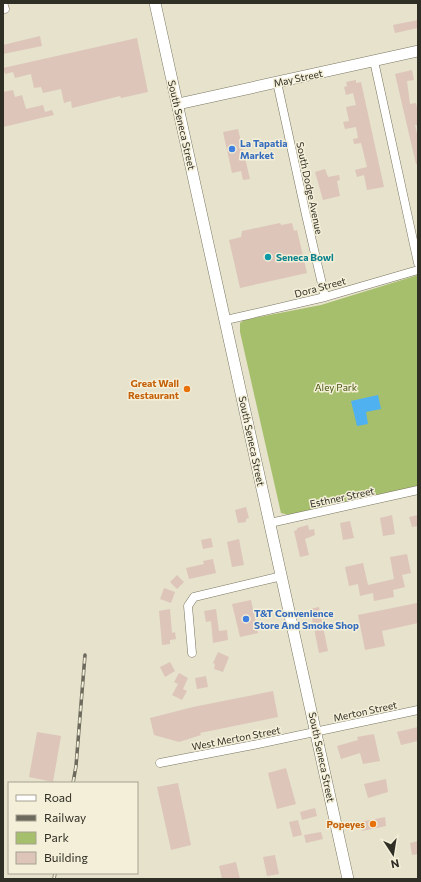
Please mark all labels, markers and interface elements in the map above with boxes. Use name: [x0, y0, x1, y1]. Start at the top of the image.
street label: May Street: [272, 67, 324, 89]
street label: South Seneca Street: [166, 79, 198, 171]
place label: La Tapatia Market: [240, 137, 288, 161]
street label: South Dodge Avenue: [294, 141, 326, 235]
marker: La Tapatia Market: [227, 144, 237, 154]
place label: Seneca Bowl: [276, 251, 334, 263]
marker: Seneca Bowl: [263, 252, 273, 262]
street label: Dora Street: [293, 274, 347, 300]
place label: Great Wall Restaurant: [128, 377, 179, 401]
park label: Aley Park: [315, 381, 358, 393]
marker: Great Wall Restaurant: [182, 384, 192, 394]
street label: South Seneca Street: [237, 395, 267, 487]
street label: Esthner Street: [309, 484, 375, 510]
place label: T&T Convenience Store And Smoke Shop: [254, 607, 359, 631]
marker: T&T Convenience Store And Smoke Shop: [241, 614, 251, 624]
street label: Merton Street: [332, 698, 398, 724]
street label: South Seneca Street: [307, 711, 337, 803]
street label: West Merton Street: [191, 724, 281, 752]
legend: [8, 782, 138, 874]
text: Road: [44, 790, 72, 804]
text: Railway: [44, 810, 86, 824]
place label: Popeyes: [326, 818, 365, 830]
marker: Popeyes: [368, 819, 378, 829]
text: Park: [44, 830, 70, 844]
north arrow: [373, 834, 413, 874]
text: Building: [44, 850, 88, 864]
text: N: [390, 857, 401, 871]

